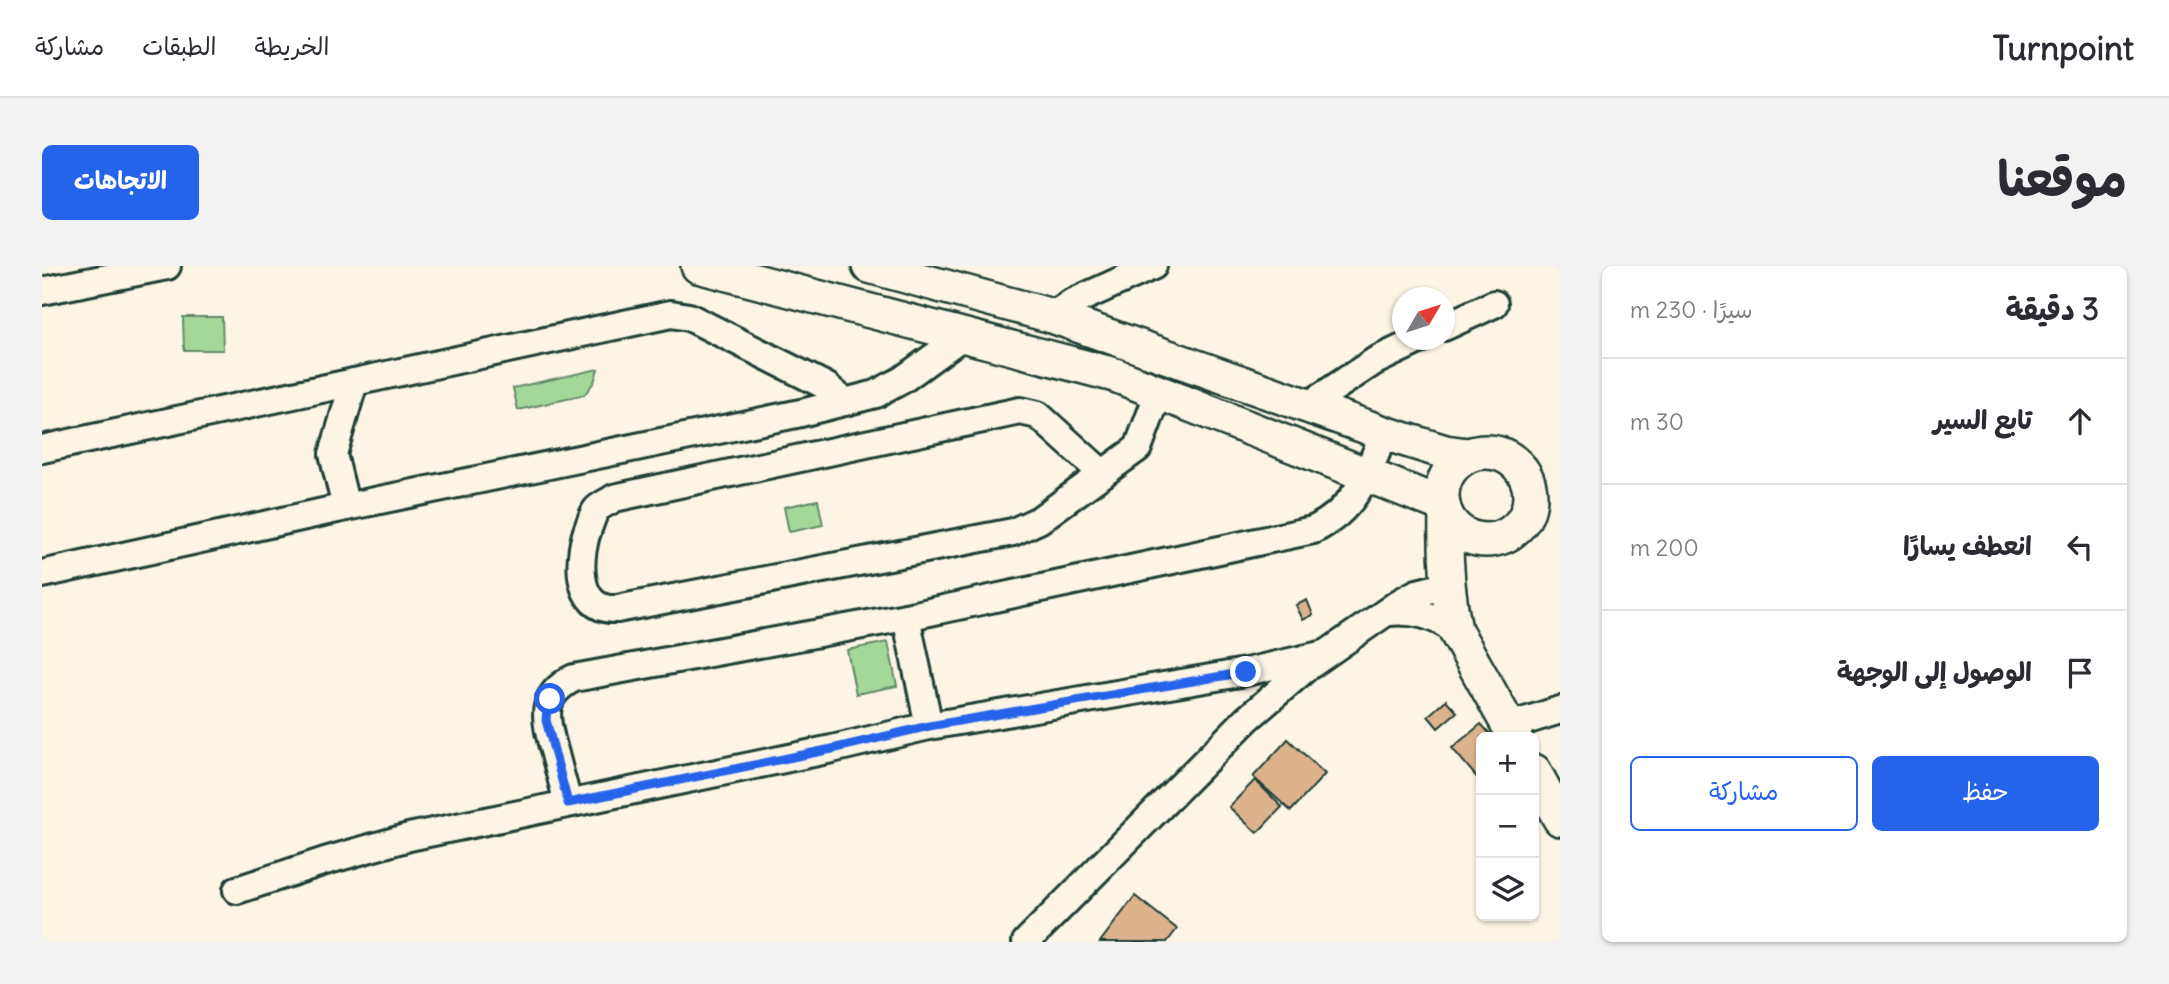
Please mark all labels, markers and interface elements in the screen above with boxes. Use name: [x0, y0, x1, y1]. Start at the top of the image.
text: Turnpoint: [1993, 27, 2134, 69]
text: مشاركة: [35, 31, 104, 61]
text: الطبقات: [142, 31, 217, 61]
text: الخريطة: [255, 31, 329, 61]
button: الاتجاهات: [42, 145, 199, 220]
text: موقعنا: [1997, 148, 2127, 209]
north arrow: [1392, 287, 1455, 350]
text: 3 دقيقة: [2006, 290, 2099, 328]
text: سيرًا · 230 m: [1630, 295, 1753, 324]
icon: ahead: [2061, 402, 2099, 440]
text: تابع السير: [1933, 403, 2032, 436]
text: 30 m: [1630, 407, 1684, 436]
icon: left: [2061, 528, 2099, 566]
text: انعطف يسارًا: [1903, 529, 2032, 562]
text: 200 m: [1630, 533, 1699, 562]
icon: arrive: [2061, 654, 2099, 692]
text: الوصول إلى الوجهة: [1837, 655, 2032, 688]
route end: [1230, 656, 1261, 687]
route start: [534, 683, 565, 714]
map controls: [1476, 732, 1539, 921]
button: +: [1476, 732, 1539, 795]
button: مشاركة: [1630, 756, 1858, 831]
button: حفظ: [1872, 756, 2099, 831]
button: −: [1476, 795, 1539, 858]
button: layers: [1476, 858, 1539, 921]

